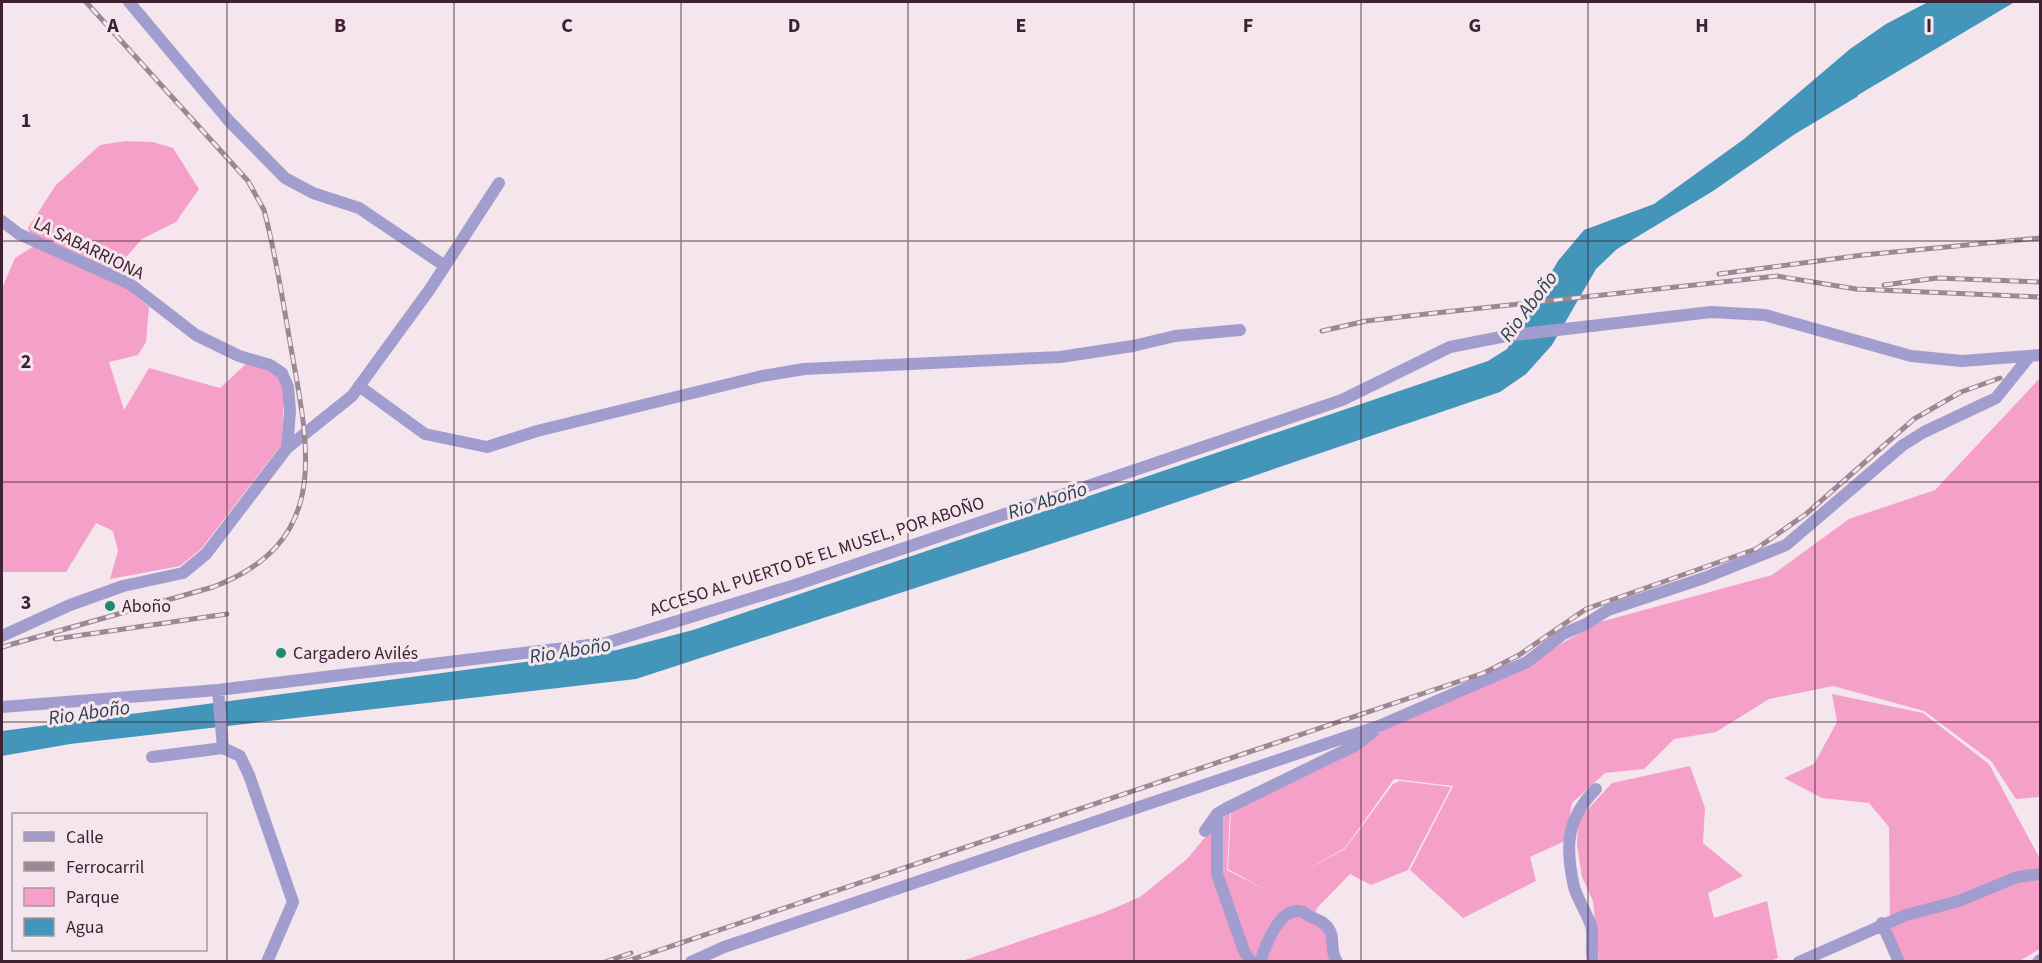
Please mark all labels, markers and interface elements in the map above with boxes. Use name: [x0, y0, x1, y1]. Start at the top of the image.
text: A: [106, 12, 119, 40]
text: B: [334, 12, 346, 40]
text: C: [561, 12, 573, 40]
text: D: [788, 12, 800, 40]
text: E: [1016, 12, 1026, 40]
text: F: [1243, 12, 1253, 40]
text: G: [1469, 12, 1481, 40]
text: H: [1695, 12, 1709, 40]
text: I: [1926, 12, 1932, 40]
text: 1: [21, 107, 31, 135]
street label: LA SABARRIONA: [29, 211, 149, 286]
water label: Rio Aboño: [1493, 265, 1565, 348]
text: 2: [21, 348, 31, 376]
water label: Rio Aboño: [1004, 475, 1091, 527]
street label: ACCESO AL PUERTO DE EL MUSEL, POR ABOÑO: [646, 490, 988, 623]
text: 3: [21, 589, 31, 617]
place label: Aboño: [122, 594, 171, 619]
marker: Aboño: [103, 599, 117, 613]
water label: Rio Aboño: [527, 631, 613, 671]
place label: Cargadero Avilés: [293, 641, 418, 666]
marker: Cargadero Avilés: [274, 646, 288, 660]
water label: Rio Aboño: [47, 693, 132, 733]
legend: [12, 813, 207, 951]
text: Calle: [66, 825, 104, 850]
text: Ferrocarril: [66, 855, 144, 880]
text: Parque: [66, 885, 119, 910]
text: Agua: [66, 915, 104, 940]

